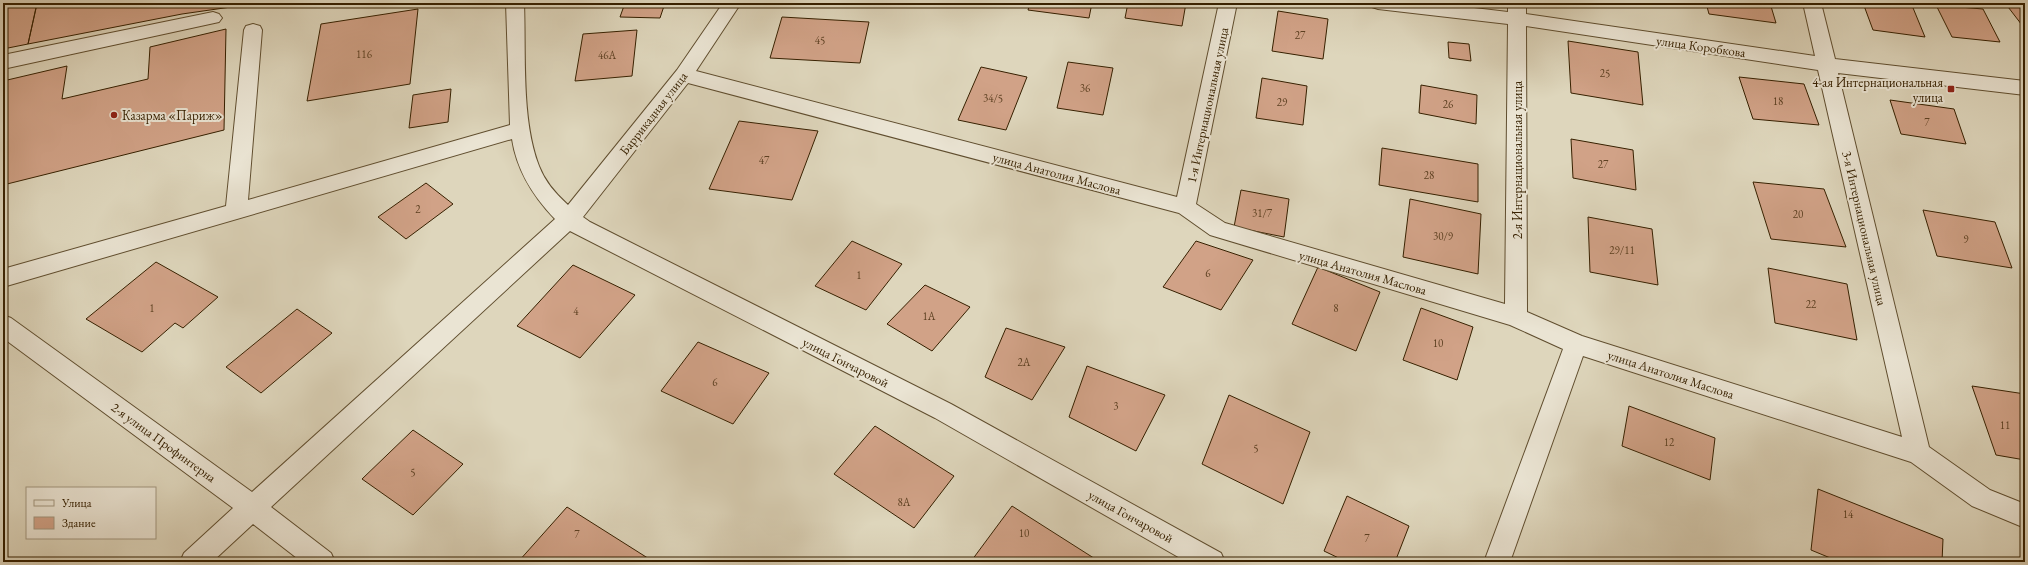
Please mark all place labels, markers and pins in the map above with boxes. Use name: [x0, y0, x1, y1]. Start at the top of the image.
place label: 4-ая Интернациональная улица: [1812, 74, 1944, 106]
marker: 4-ая Интернациональная улица: [1946, 84, 1956, 94]
place label: Казарма «Париж»: [122, 107, 222, 124]
marker: Казарма «Париж»: [109, 110, 119, 120]

